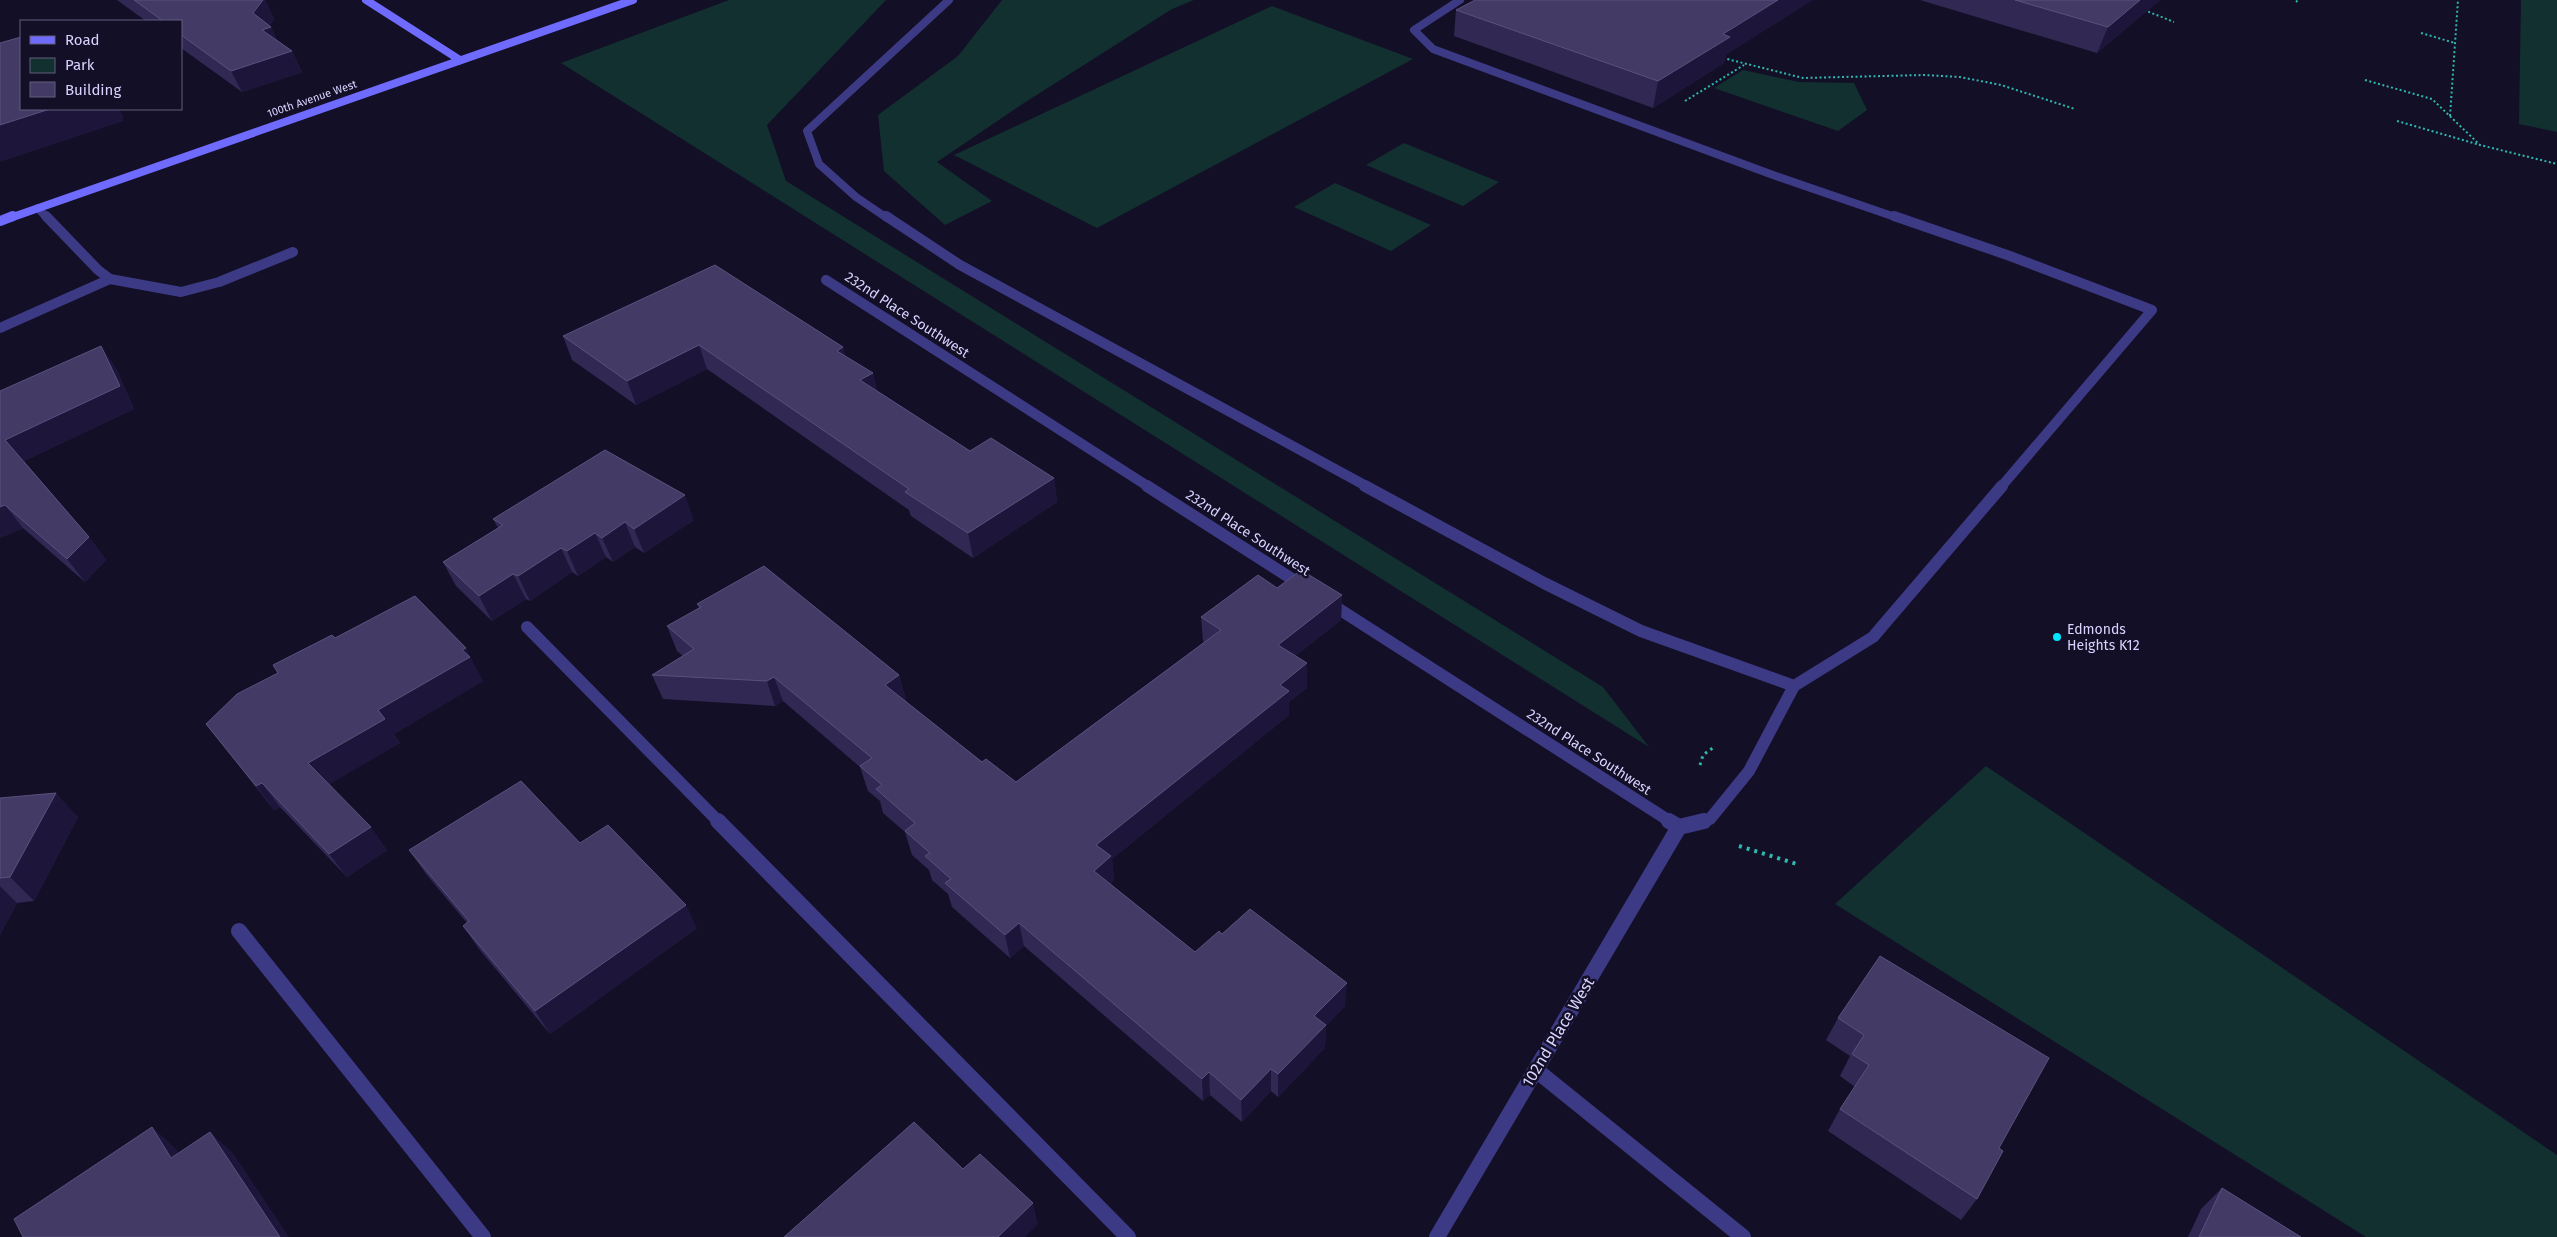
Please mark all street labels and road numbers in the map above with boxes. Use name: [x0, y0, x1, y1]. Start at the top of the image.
street label: 100th Avenue West: [266, 78, 359, 120]
street label: 232nd Place Southwest: [842, 268, 973, 362]
street label: 232nd Place Southwest: [1183, 486, 1314, 580]
street label: 232nd Place Southwest: [1524, 705, 1655, 799]
street label: 102nd Place West: [1518, 974, 1598, 1090]

